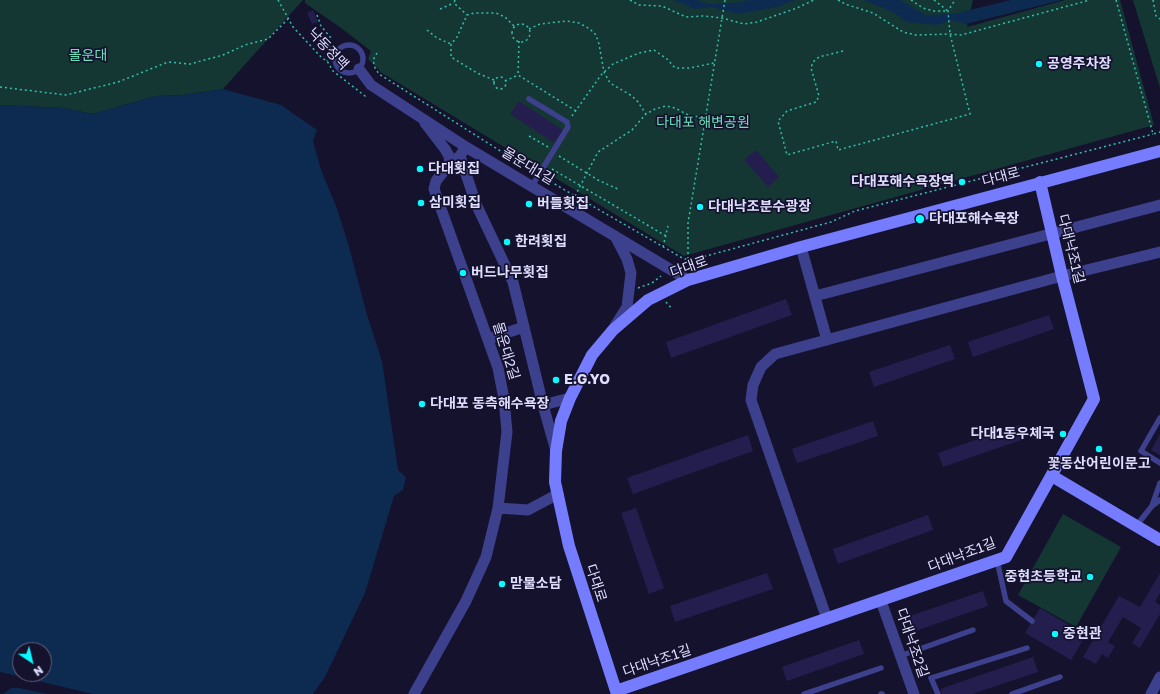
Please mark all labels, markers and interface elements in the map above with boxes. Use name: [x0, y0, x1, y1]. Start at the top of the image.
street label: 낙동정맥: [304, 25, 352, 73]
park label: 몰운대: [69, 48, 107, 64]
place label: 공영주차장: [1047, 56, 1111, 72]
marker: 공영주차장: [1034, 59, 1044, 69]
park label: 다대포 해변공원: [656, 115, 750, 131]
street label: 몰운대1길: [499, 144, 557, 188]
place label: 다대횟집: [428, 161, 480, 177]
marker: 다대횟집: [415, 164, 425, 174]
street label: 다대로: [980, 164, 1022, 190]
place label: 다대포해수욕장역: [851, 174, 954, 190]
marker: 다대포해수욕장역: [957, 177, 967, 187]
place label: 삼미횟집: [429, 195, 481, 211]
place label: 버들횟집: [537, 196, 589, 212]
marker: 삼미횟집: [416, 198, 426, 208]
marker: 버들횟집: [524, 199, 534, 209]
place label: 다대낙조분수광장: [708, 199, 811, 215]
marker: 다대낙조분수광장: [695, 202, 705, 212]
place label: 다대포해수욕장: [929, 211, 1019, 227]
street label: 다대낙조1길: [1054, 212, 1088, 286]
marker: 다대포해수욕장: [914, 213, 926, 225]
place label: 한려횟집: [515, 234, 567, 250]
marker: 한려횟집: [502, 237, 512, 247]
street label: 다대로: [668, 252, 710, 282]
place label: 버드나무횟집: [471, 265, 548, 281]
marker: 버드나무횟집: [458, 268, 468, 278]
street label: 몰운대2길: [489, 320, 523, 382]
place label: E.G.YO: [564, 372, 610, 388]
marker: E.G.YO: [551, 375, 561, 385]
place label: 다대포 동측해수욕장: [430, 396, 549, 412]
marker: 다대포 동측해수욕장: [417, 399, 427, 409]
place label: 다대1동우체국: [971, 426, 1055, 442]
marker: 다대1동우체국: [1058, 429, 1068, 439]
marker: 꽃동산어린이문고: [1094, 444, 1104, 454]
place label: 꽃동산어린이문고: [1047, 456, 1151, 472]
street label: 다대낙조1길: [926, 534, 998, 576]
street label: 다대로: [582, 562, 610, 604]
place label: 중현초등학교: [1005, 569, 1082, 585]
marker: 중현초등학교: [1085, 572, 1095, 582]
place label: 맏물소담: [510, 576, 562, 592]
marker: 맏물소담: [497, 579, 507, 589]
street label: 다대낙조2길: [892, 606, 932, 680]
place label: 중현관: [1063, 626, 1102, 642]
marker: 중현관: [1050, 629, 1060, 639]
street label: 다대낙조1길: [621, 641, 693, 681]
north arrow: [12, 642, 52, 682]
text: N: [31, 664, 46, 679]

